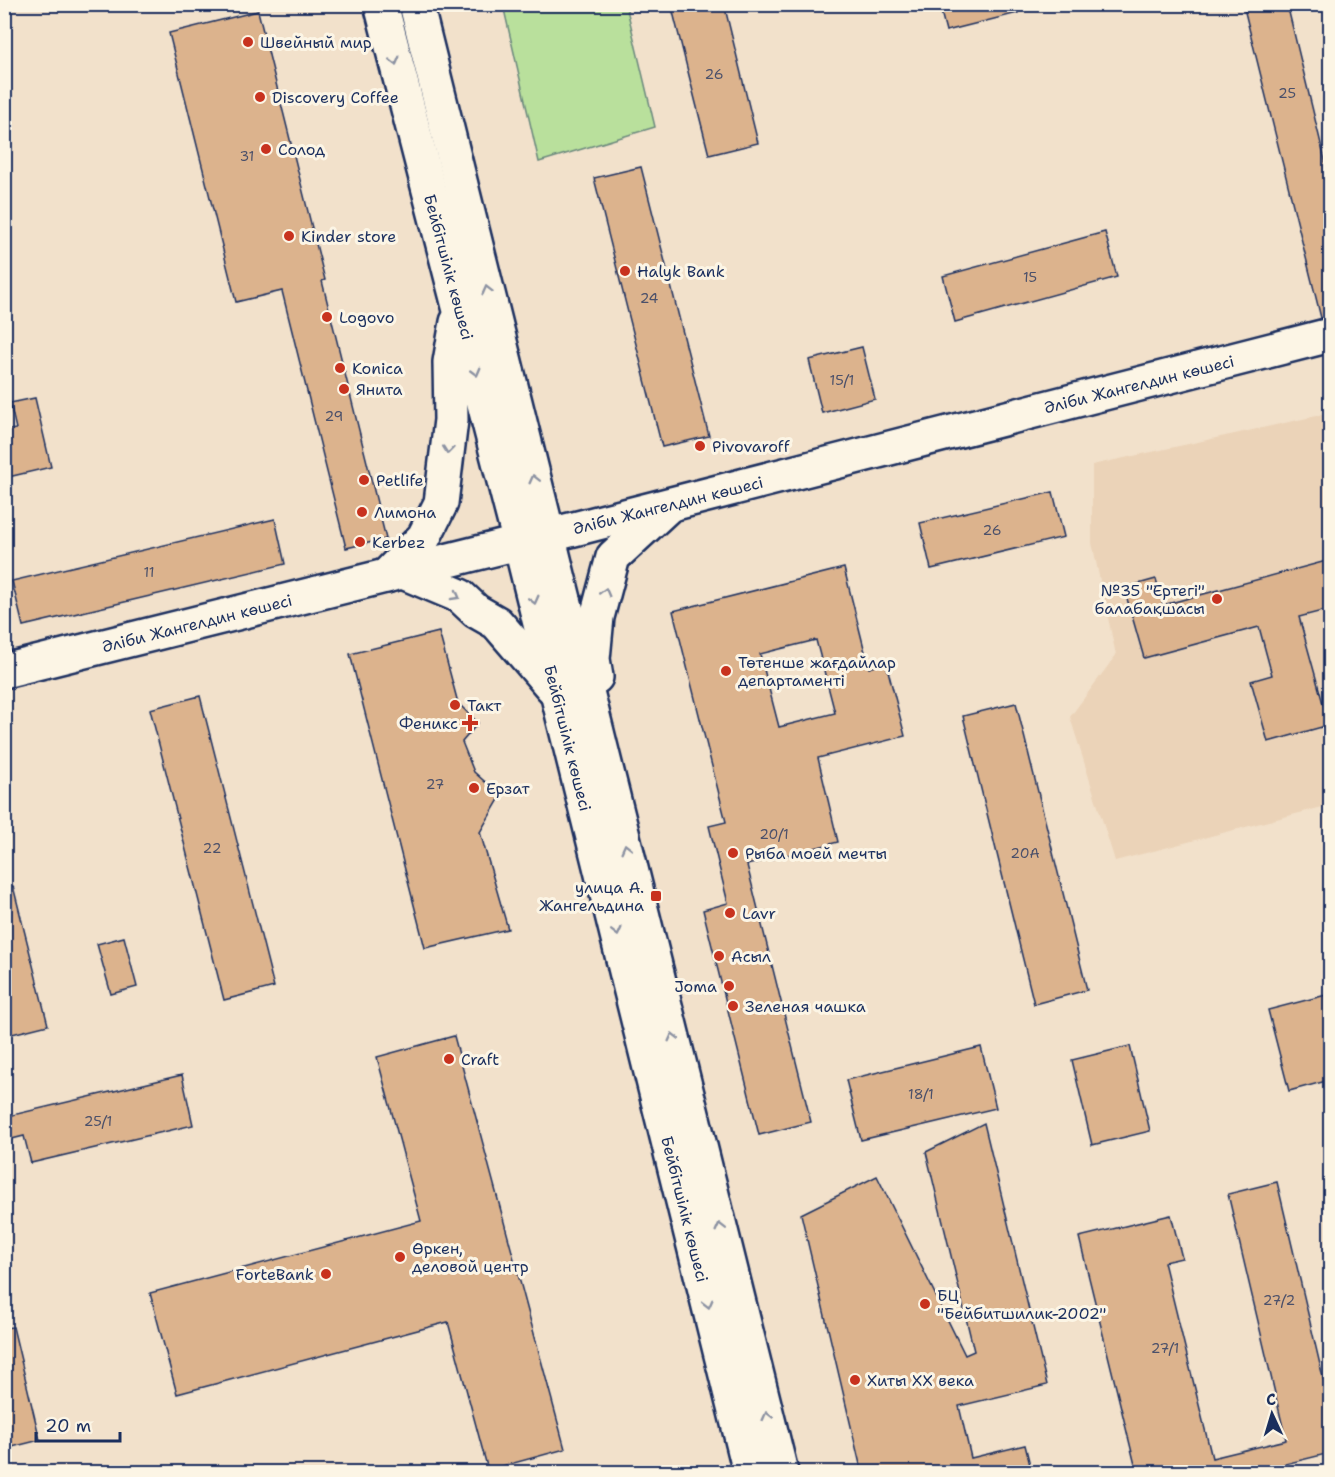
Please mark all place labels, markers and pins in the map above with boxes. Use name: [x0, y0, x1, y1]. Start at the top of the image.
place label: Швейный мир: [260, 32, 372, 53]
marker: Швейный мир: [241, 35, 255, 49]
place label: Discovery Coffee: [272, 87, 399, 108]
marker: Discovery Coffee: [253, 90, 267, 104]
place label: Солод: [278, 139, 325, 160]
marker: Солод: [259, 142, 273, 156]
place label: Kinder store: [301, 226, 396, 247]
marker: Kinder store: [282, 229, 296, 243]
place label: Halyk Bank: [637, 261, 725, 282]
marker: Halyk Bank: [618, 264, 632, 278]
place label: Logovo: [339, 307, 394, 328]
marker: Logovo: [320, 310, 334, 324]
place label: Konica: [352, 358, 403, 379]
marker: Konica: [333, 361, 347, 375]
place label: Янита: [356, 379, 402, 400]
marker: Янита: [337, 382, 351, 396]
place label: Pivovaroff: [712, 436, 791, 457]
marker: Pivovaroff: [693, 439, 707, 453]
place label: Petlife: [376, 470, 424, 491]
marker: Petlife: [357, 473, 371, 487]
place label: Лимона: [374, 502, 436, 523]
marker: Лимона: [355, 505, 369, 519]
place label: Kerbez: [372, 532, 425, 553]
marker: Kerbez: [353, 535, 367, 549]
place label: №35 "Ертегі" балабақшасы: [1095, 580, 1205, 619]
marker: №35 "Ертегі" балабақшасы: [1210, 592, 1224, 606]
place label: Төтенше жағдайлар департаменті: [738, 652, 896, 691]
marker: Төтенше жағдайлар департаменті: [719, 664, 733, 678]
place label: Такт: [467, 695, 502, 716]
marker: Такт: [448, 698, 462, 712]
place label: Феникс: [399, 713, 458, 734]
marker: Феникс: [463, 716, 477, 730]
place label: Ерзат: [486, 778, 531, 799]
marker: Ерзат: [467, 781, 481, 795]
place label: Рыба моей мечты: [745, 843, 887, 864]
marker: Рыба моей мечты: [726, 846, 740, 860]
place label: улица А. Жангельдина: [539, 877, 644, 916]
marker: улица А. Жангельдина: [649, 889, 663, 903]
place label: Lavr: [742, 903, 776, 924]
marker: Lavr: [723, 906, 737, 920]
place label: Асыл: [731, 946, 771, 967]
marker: Асыл: [712, 949, 726, 963]
place label: Joma: [674, 976, 717, 997]
marker: Joma: [722, 979, 736, 993]
place label: Зеленая чашка: [745, 996, 866, 1017]
marker: Зеленая чашка: [726, 999, 740, 1013]
place label: Craft: [461, 1049, 499, 1070]
marker: Craft: [442, 1052, 456, 1066]
place label: Өркен, деловой центр: [412, 1238, 529, 1277]
marker: Өркен, деловой центр: [393, 1250, 407, 1264]
place label: ForteBank: [236, 1264, 314, 1285]
marker: ForteBank: [319, 1267, 333, 1281]
place label: БЦ "Бейбитшилик-2002": [937, 1285, 1106, 1324]
marker: БЦ "Бейбитшилик-2002": [918, 1297, 932, 1311]
place label: Хиты ХХ века: [867, 1370, 974, 1391]
marker: Хиты ХХ века: [848, 1373, 862, 1387]

